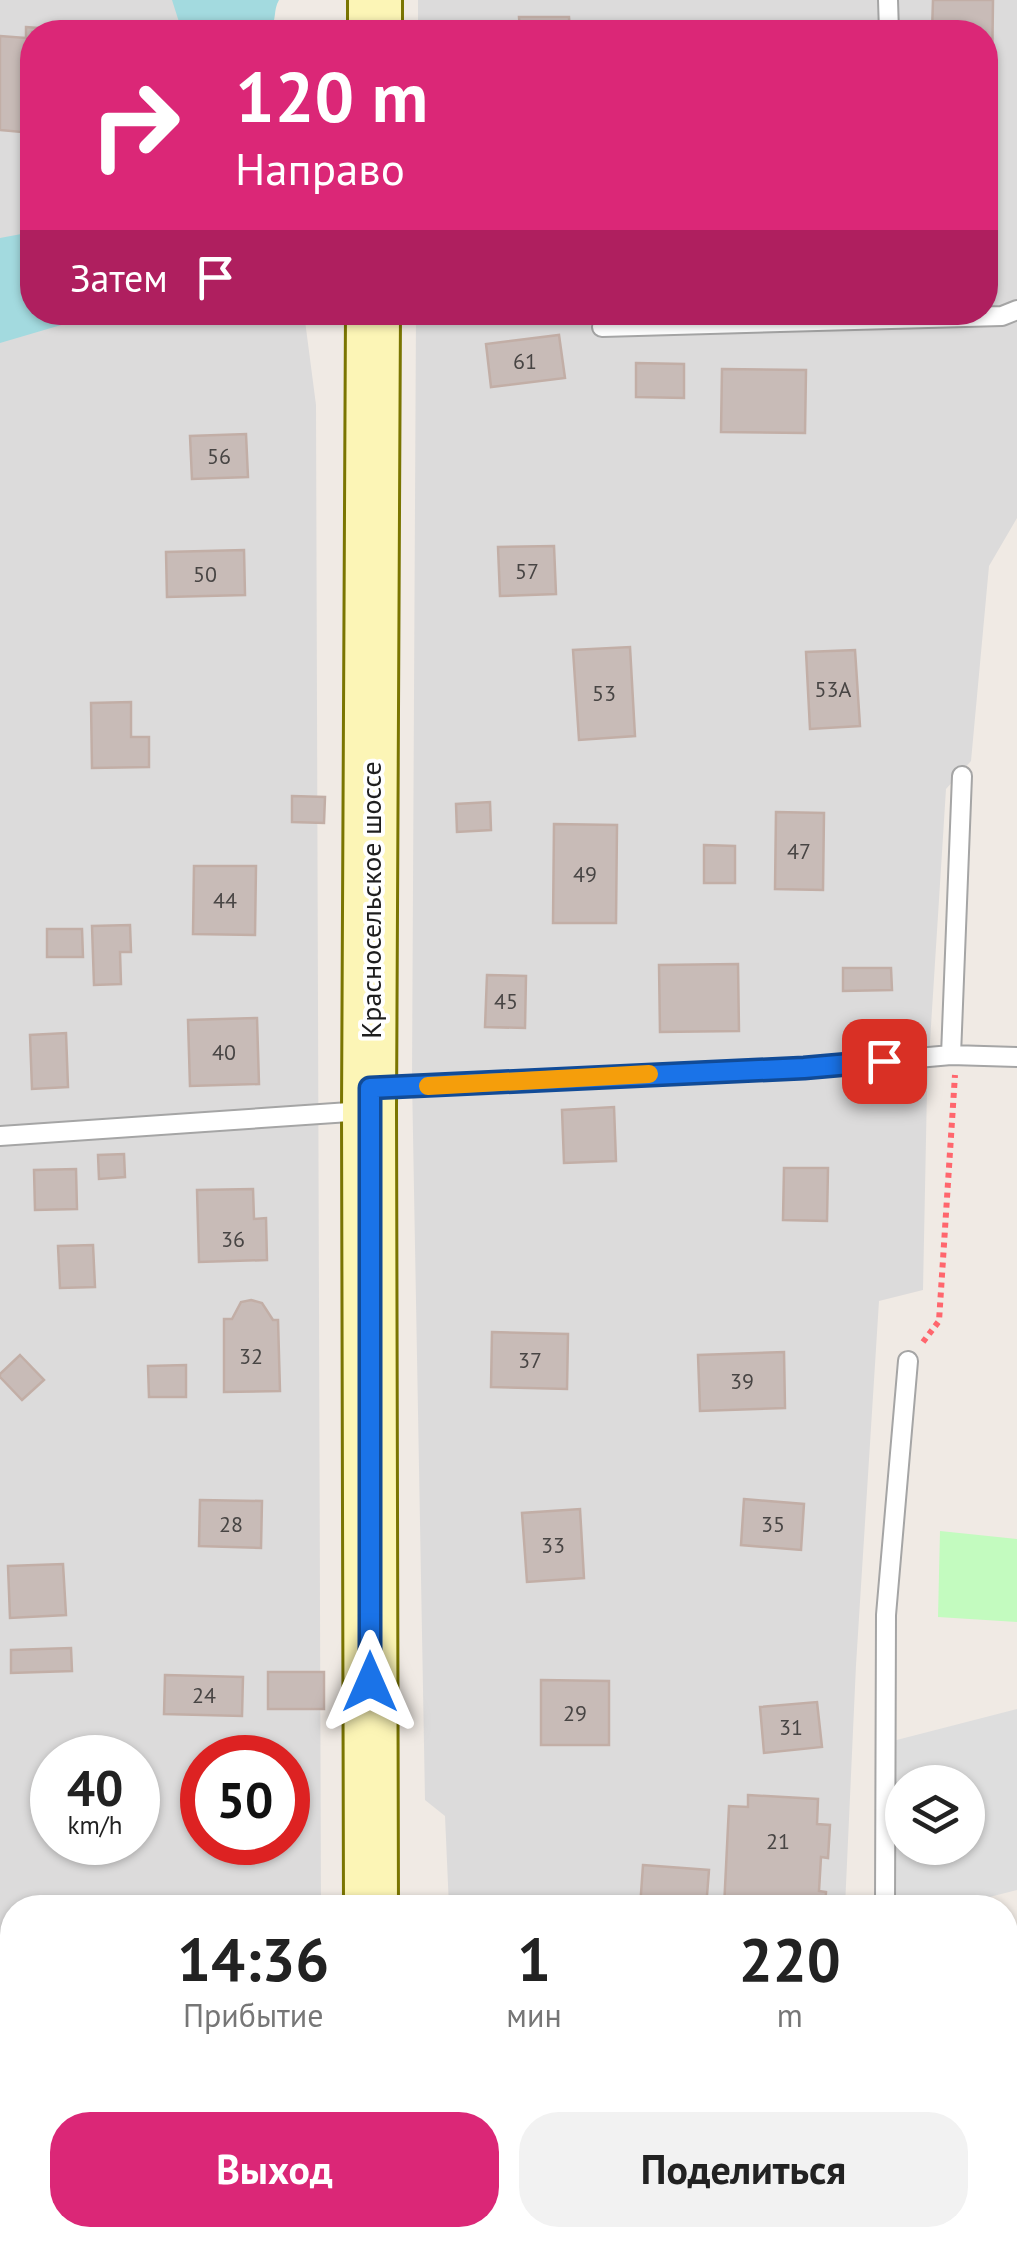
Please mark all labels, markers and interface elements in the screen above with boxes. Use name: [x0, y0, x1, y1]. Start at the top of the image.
text: 120 m: [235, 51, 428, 141]
icon: right: [70, 60, 200, 190]
text: Направо: [235, 139, 405, 197]
icon: arrive: [188, 250, 243, 305]
text: Затем: [70, 253, 168, 302]
house number: 61: [513, 347, 537, 375]
house number: 56: [207, 442, 231, 470]
house number: 57: [515, 557, 539, 585]
house number: 50: [193, 560, 217, 588]
house number: 53А: [815, 675, 852, 703]
house number: 53: [592, 679, 616, 707]
street label: Красносельское шоссе: [352, 761, 389, 1039]
house number: 47: [787, 837, 811, 865]
house number: 49: [573, 860, 597, 888]
house number: 44: [213, 886, 237, 914]
house number: 45: [494, 987, 518, 1015]
pin: [842, 1019, 927, 1104]
icon: arrive: [857, 1034, 912, 1089]
house number: 40: [212, 1038, 236, 1066]
house number: 36: [221, 1225, 245, 1253]
house number: 32: [239, 1342, 263, 1370]
house number: 37: [518, 1346, 542, 1374]
house number: 39: [730, 1367, 754, 1395]
house number: 28: [219, 1510, 243, 1538]
house number: 35: [761, 1510, 785, 1538]
house number: 33: [541, 1531, 565, 1559]
position arrow: [318, 1630, 422, 1734]
house number: 24: [192, 1681, 216, 1709]
house number: 29: [563, 1699, 587, 1727]
house number: 31: [779, 1713, 803, 1741]
speed limit sign: 50: [180, 1735, 310, 1865]
text: 40: [67, 1755, 123, 1820]
map controls: [885, 1765, 985, 1865]
button: layers: [885, 1765, 985, 1865]
text: km/h: [68, 1809, 122, 1841]
house number: 21: [766, 1827, 790, 1855]
text: 14:36: [177, 1920, 329, 1998]
text: 1: [517, 1920, 551, 1998]
text: 220: [739, 1920, 841, 1998]
text: Прибытие: [183, 1994, 323, 2036]
text: мин: [506, 1994, 562, 2036]
text: m: [777, 1994, 803, 2036]
button: Выход: [50, 2112, 499, 2227]
button: Поделиться: [519, 2112, 968, 2227]

